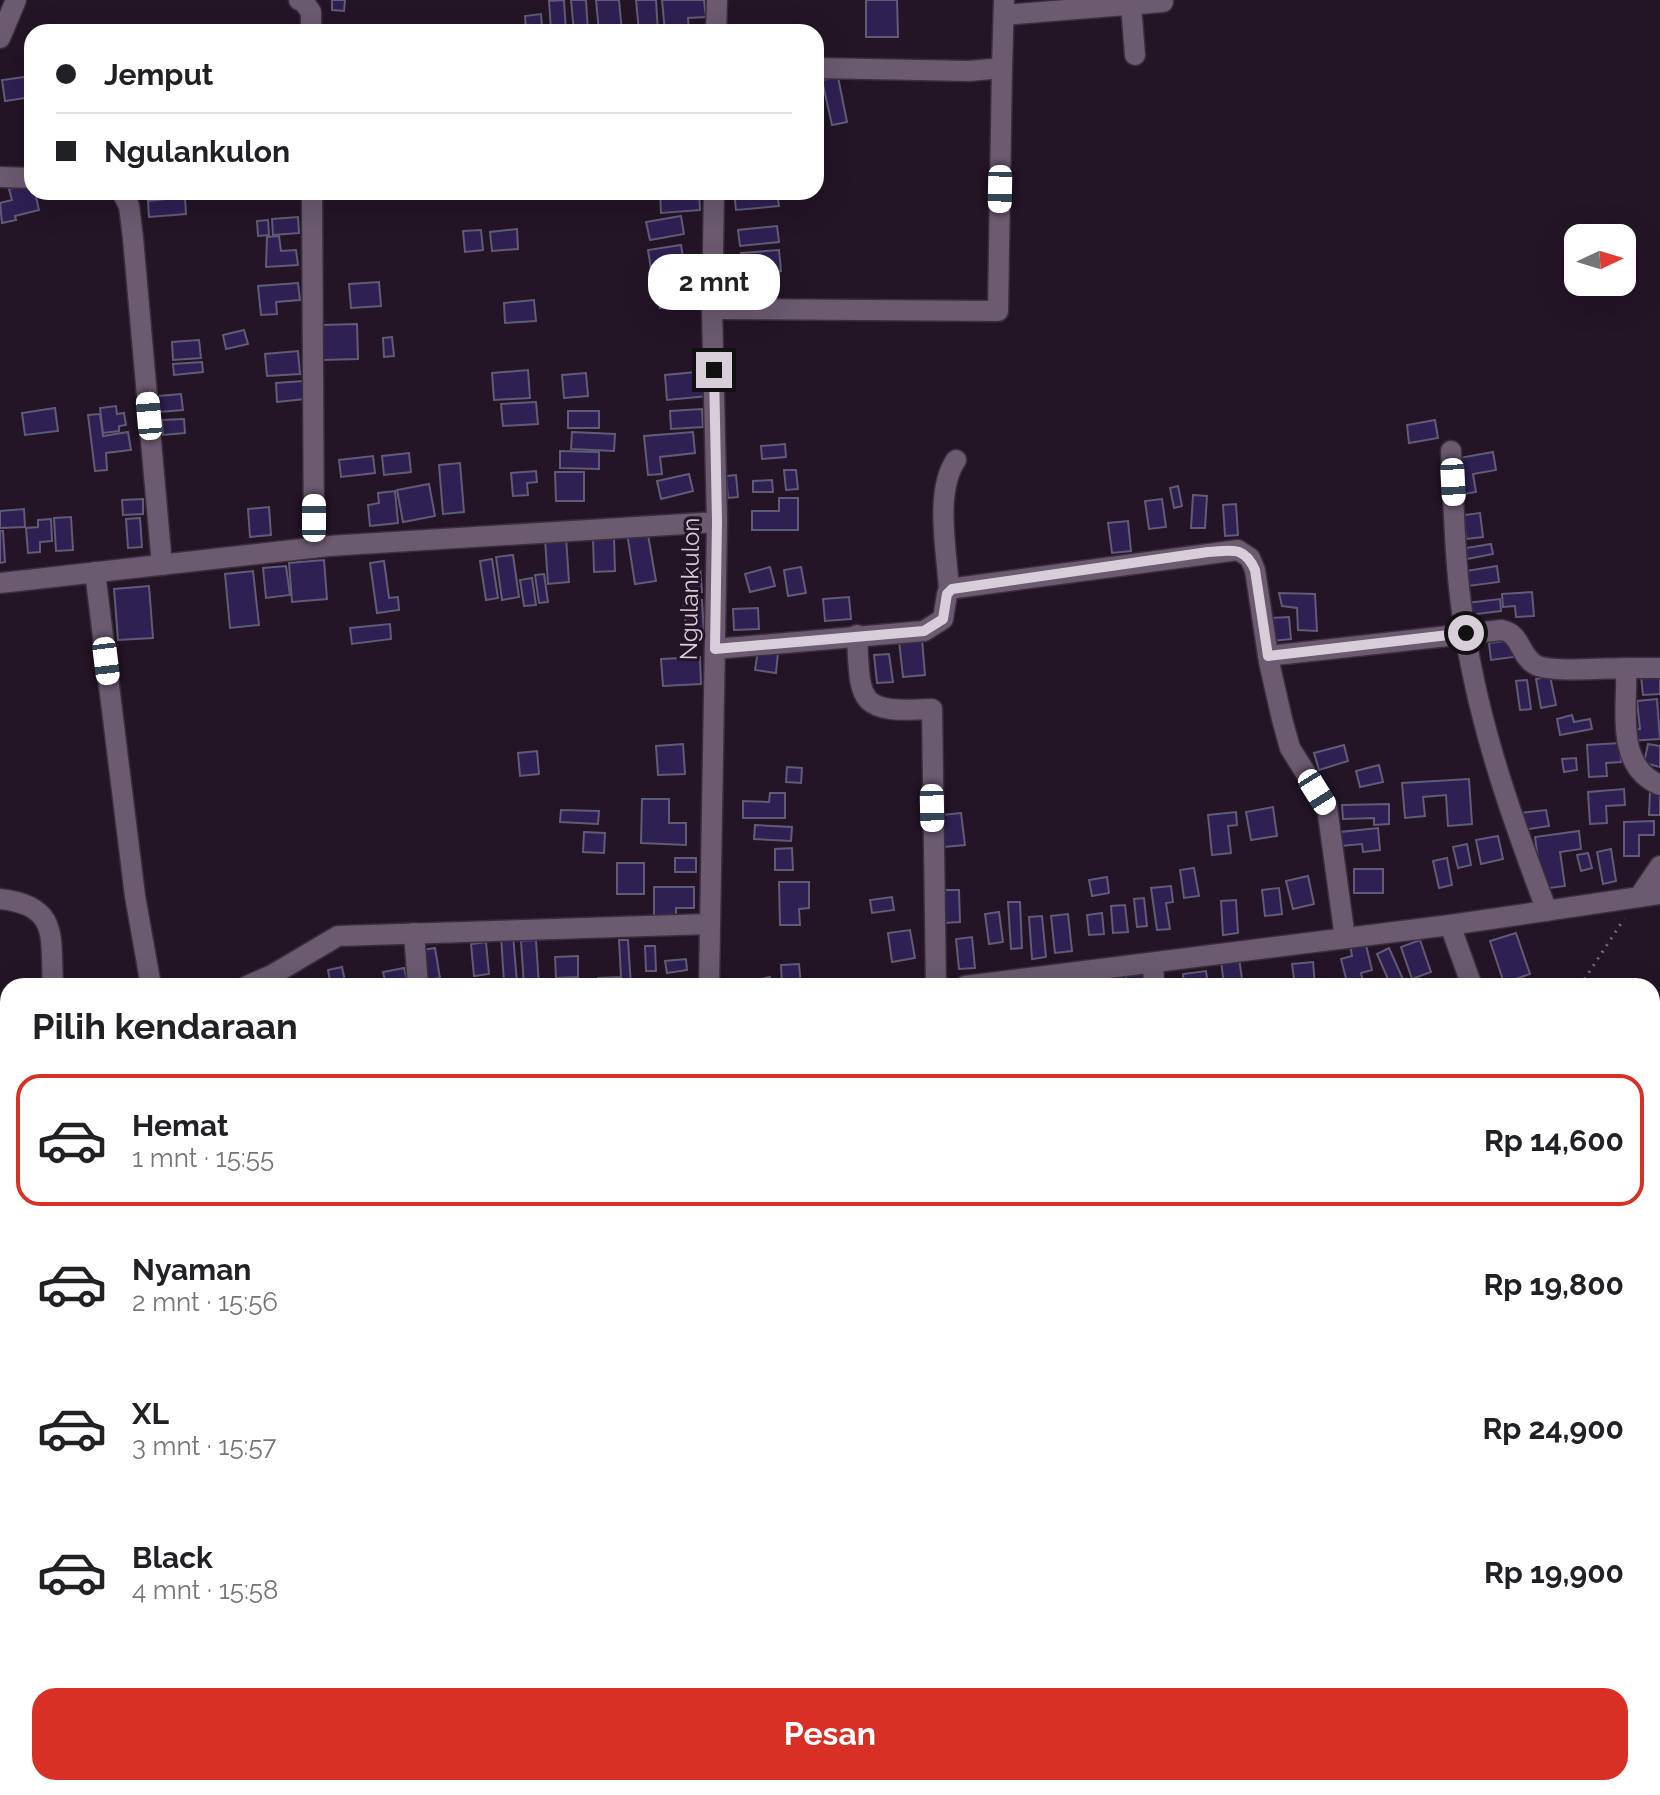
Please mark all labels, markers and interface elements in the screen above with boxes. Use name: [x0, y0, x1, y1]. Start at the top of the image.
text: Jemput: [104, 57, 213, 92]
text: Ngulankulon: [104, 134, 290, 169]
car: [988, 165, 1012, 213]
north arrow: [1564, 224, 1636, 296]
map controls: [1564, 224, 1636, 296]
callout: 2 mnt: [648, 254, 780, 310]
text: 2 mnt: [679, 267, 749, 297]
route end: [696, 352, 732, 388]
car: [135, 391, 163, 441]
car: [1440, 457, 1466, 507]
car: [302, 494, 326, 542]
street label: Ngulankulon: [674, 517, 705, 661]
route start: [1448, 615, 1484, 651]
car: [91, 636, 121, 686]
car: [1294, 765, 1340, 819]
car: [920, 784, 944, 832]
text: Pilih kendaraan: [32, 1005, 298, 1047]
icon: car: [36, 1104, 108, 1176]
text: Hemat: [132, 1108, 229, 1143]
text: Rp 14,600: [1484, 1123, 1624, 1158]
text: 1 mnt · 15:55: [132, 1143, 274, 1173]
icon: car: [36, 1248, 108, 1320]
text: Nyaman: [132, 1252, 252, 1287]
text: Rp 19,800: [1484, 1267, 1624, 1302]
text: 2 mnt · 15:56: [132, 1287, 278, 1317]
icon: car: [36, 1392, 108, 1464]
text: XL: [132, 1396, 169, 1431]
text: Rp 24,900: [1482, 1411, 1624, 1446]
text: 3 mnt · 15:57: [132, 1431, 277, 1461]
icon: car: [36, 1536, 108, 1608]
text: Black: [132, 1540, 213, 1575]
text: Rp 19,900: [1484, 1555, 1624, 1590]
text: 4 mnt · 15:58: [132, 1575, 278, 1605]
button: Pesan: [32, 1688, 1628, 1780]

